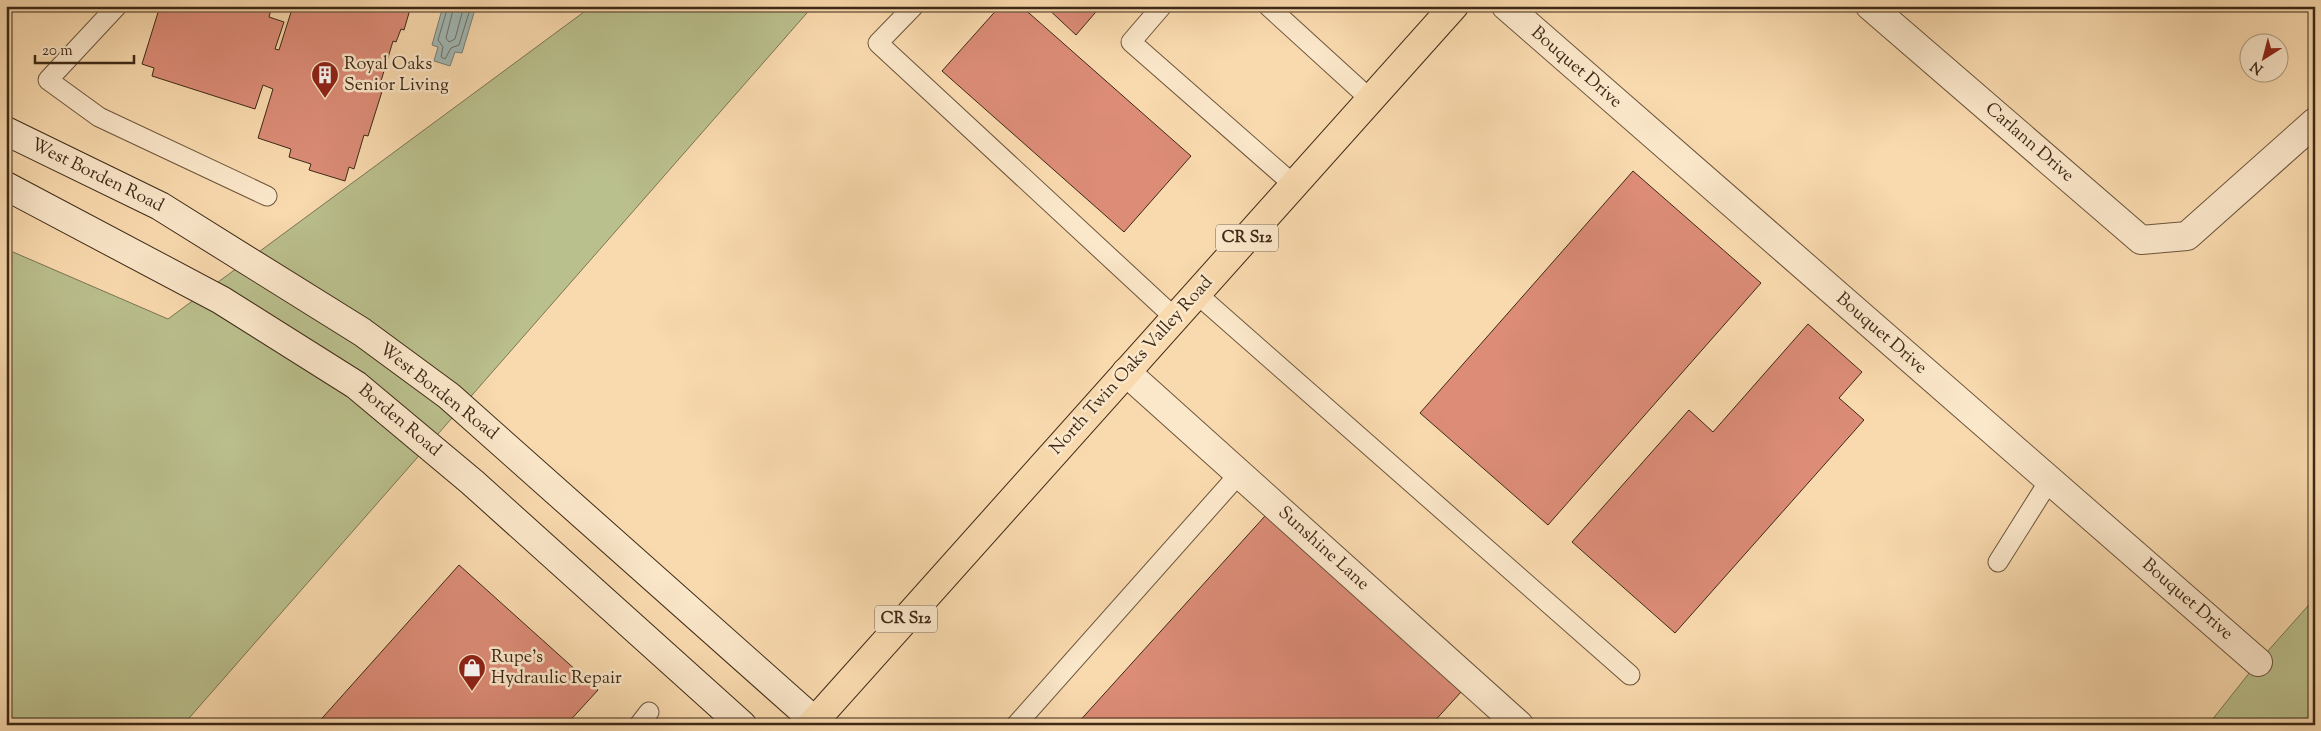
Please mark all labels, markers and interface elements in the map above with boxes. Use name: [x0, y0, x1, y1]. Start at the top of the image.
street label: Bouquet Drive: [1525, 21, 1627, 115]
scale bar: [35, 32, 134, 64]
north arrow: [2238, 32, 2288, 82]
text: 20 m: [42, 41, 73, 62]
place label: Royal Oaks Senior Living: [344, 52, 449, 99]
text: N: [2247, 56, 2268, 78]
building icon: Royal Oaks Senior Living: [310, 60, 340, 99]
street label: Carlann Drive: [1979, 97, 2079, 189]
street label: West Borden Road: [26, 133, 168, 219]
road number: CR S12: [1216, 224, 1278, 252]
street label: North Twin Oaks Valley Road: [1044, 271, 1220, 461]
street label: Bouquet Drive: [1830, 287, 1932, 381]
street label: West Borden Road: [374, 339, 502, 445]
street label: Borden Road: [353, 380, 445, 462]
street label: Sunshine Lane: [1272, 501, 1374, 597]
street label: Bouquet Drive: [2136, 553, 2238, 647]
road number: CR S12: [875, 606, 937, 632]
place label: Rupe’s Hydraulic Repair: [491, 645, 622, 692]
shop icon: Rupe’s Hydraulic Repair: [457, 653, 487, 692]

